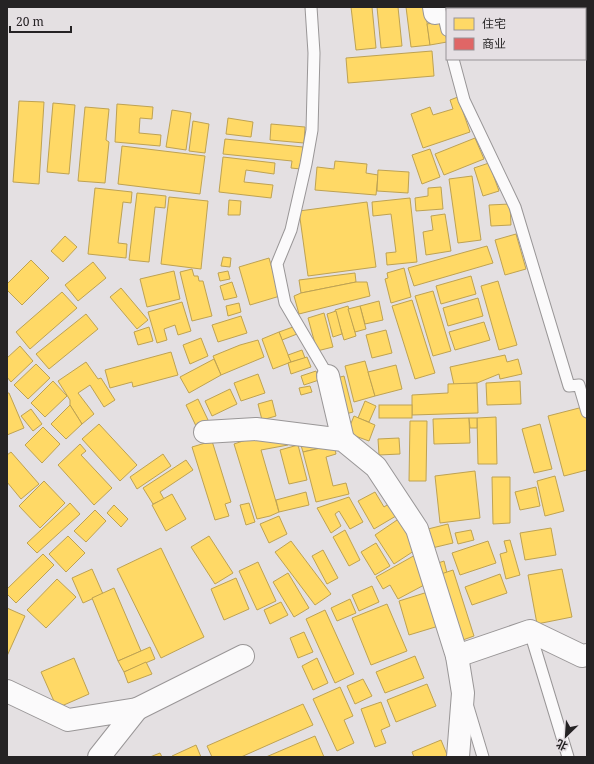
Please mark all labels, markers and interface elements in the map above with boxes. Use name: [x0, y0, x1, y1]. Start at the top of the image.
scale bar: [10, 8, 71, 34]
legend: [446, 8, 586, 60]
text: 20 m: [16, 13, 44, 30]
text: 住宅: [482, 15, 506, 32]
text: 商业: [482, 35, 506, 52]
north arrow: [546, 716, 586, 756]
text: 北: [553, 736, 570, 755]

